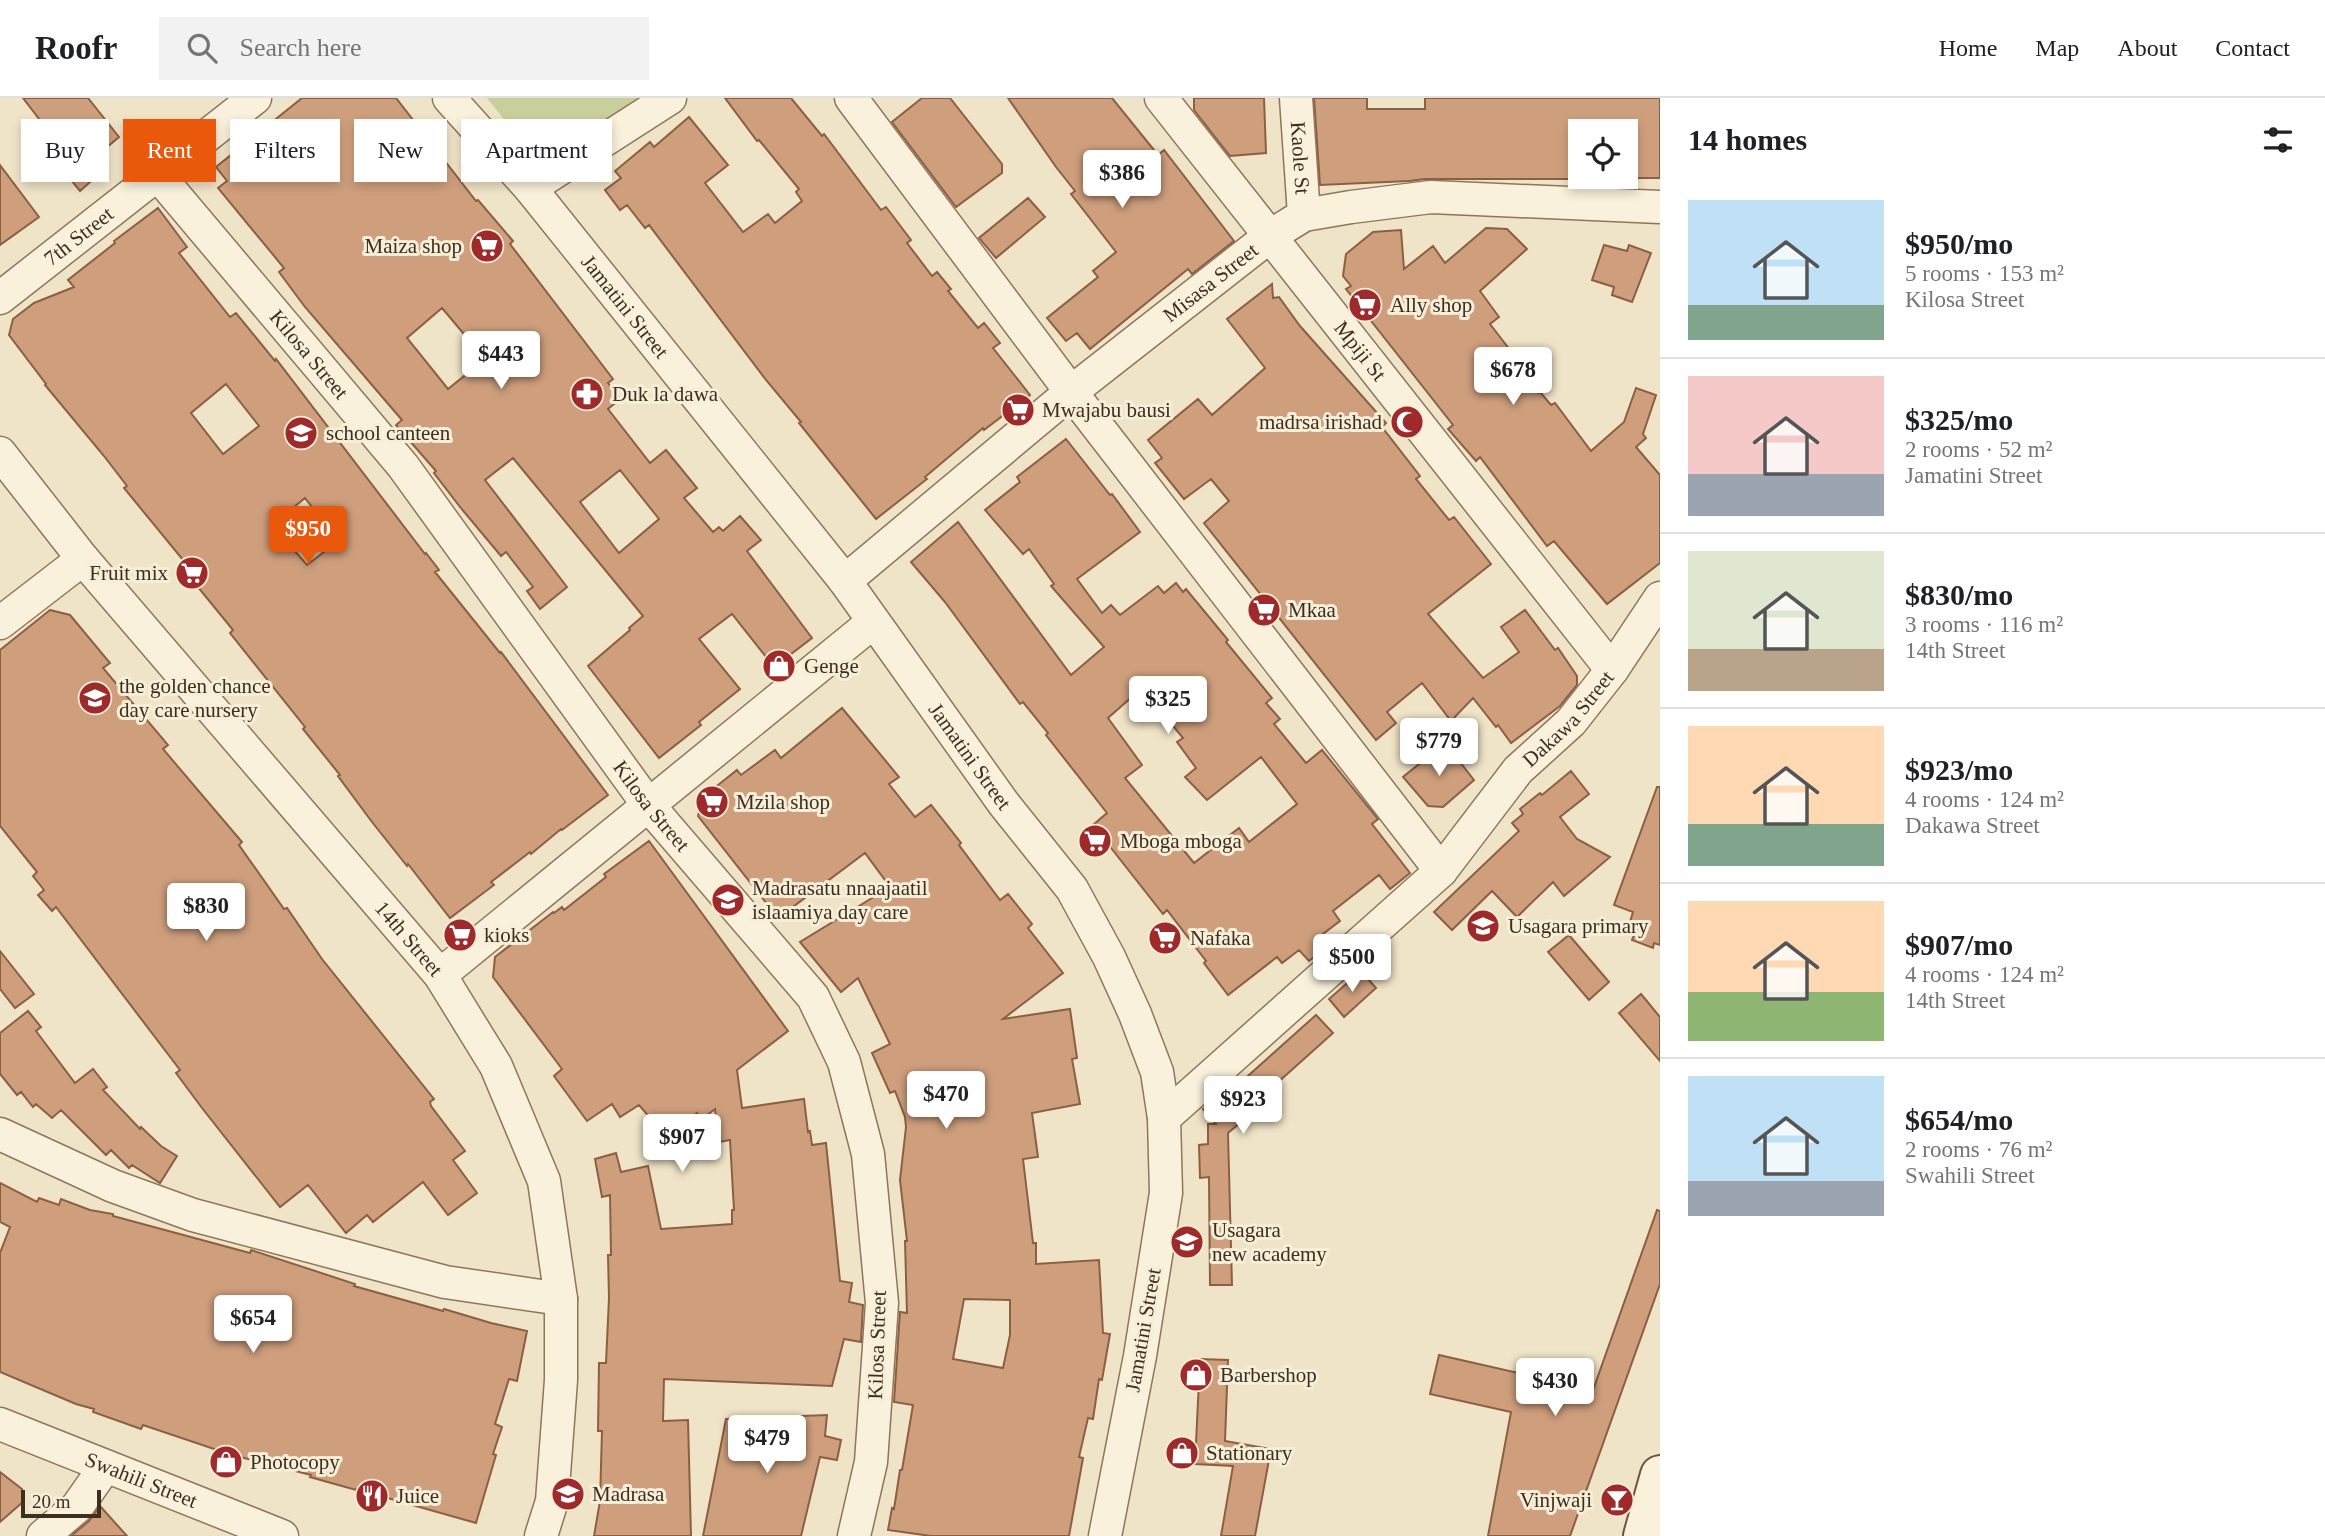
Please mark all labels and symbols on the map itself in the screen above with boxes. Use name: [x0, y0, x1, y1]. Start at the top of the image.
street label: Kaole St: [1286, 121, 1315, 195]
pin: $386: [1081, 150, 1163, 210]
street label: 7th Street: [39, 202, 118, 271]
supermarket icon: Maiza shop: [468, 227, 506, 265]
place label: Maiza shop: [365, 234, 462, 258]
street label: Misasa Street: [1158, 238, 1263, 327]
street label: Jamatini Street: [576, 250, 674, 363]
supermarket icon: Ally shop: [1346, 286, 1384, 324]
place label: Ally shop: [1390, 293, 1472, 317]
street label: Kilosa Street: [265, 305, 353, 404]
street label: Mpiji St: [1329, 316, 1391, 386]
pin: $443: [460, 331, 542, 391]
pin: $678: [1472, 348, 1554, 407]
pharmacy icon: Duk la dawa: [568, 375, 606, 413]
place label: Duk la dawa: [612, 382, 719, 406]
supermarket icon: Mwajabu bausi: [999, 391, 1037, 429]
place label: Mwajabu bausi: [1042, 398, 1171, 422]
mosque icon: madrsa irishad: [1388, 403, 1426, 441]
place label: madrsa irishad: [1259, 410, 1383, 434]
school or university icon: school canteen: [282, 414, 320, 452]
place label: school canteen: [326, 421, 451, 445]
pin: $950: [267, 506, 349, 566]
supermarket icon: Fruit mix: [173, 554, 211, 592]
place label: Fruit mix: [89, 561, 168, 585]
supermarket icon: Mkaa: [1245, 591, 1283, 629]
place label: Mkaa: [1288, 598, 1336, 622]
shop icon: Genge: [760, 647, 798, 685]
place label: Genge: [804, 654, 859, 678]
street label: Dakawa Street: [1518, 666, 1619, 772]
place label: the golden chance day care nursery: [119, 674, 271, 722]
pin: $325: [1127, 676, 1209, 736]
school or university icon: the golden chance day care nursery: [76, 679, 114, 717]
street label: Jamatini Street: [924, 698, 1016, 815]
pin: $779: [1398, 718, 1480, 778]
street label: Kilosa Street: [608, 756, 695, 857]
supermarket icon: Mzila shop: [693, 783, 731, 821]
place label: Mzila shop: [736, 790, 830, 814]
supermarket icon: Mboga mboga: [1076, 822, 1114, 860]
place label: Mboga mboga: [1120, 829, 1243, 853]
place label: Madrasatu nnaajaatil islaamiya day care: [752, 876, 928, 924]
school or university icon: Madrasatu nnaajaatil islaamiya day care: [709, 881, 747, 919]
pin: $830: [165, 884, 247, 943]
street label: 14th Street: [370, 896, 448, 981]
school or university icon: Usagara primary: [1464, 907, 1502, 945]
place label: Usagara primary: [1508, 914, 1649, 938]
supermarket icon: kioks: [441, 916, 479, 954]
supermarket icon: Nafaka: [1146, 919, 1184, 957]
place label: kioks: [484, 923, 530, 947]
place label: Nafaka: [1190, 926, 1251, 950]
pin: $500: [1311, 934, 1393, 994]
pin: $470: [905, 1072, 987, 1131]
pin: $923: [1202, 1076, 1284, 1136]
pin: $907: [641, 1114, 723, 1174]
place label: Usagara new academy: [1212, 1218, 1327, 1266]
school or university icon: Usagara new academy: [1168, 1223, 1206, 1261]
street label: Jamatini Street: [1120, 1266, 1166, 1394]
street label: Kilosa Street: [863, 1290, 891, 1400]
pin: $654: [212, 1296, 294, 1355]
shop icon: Barbershop: [1177, 1356, 1215, 1394]
pin: $430: [1514, 1358, 1596, 1418]
place label: Barbershop: [1220, 1363, 1317, 1387]
pin: $479: [726, 1416, 808, 1475]
shop icon: Stationary: [1163, 1434, 1201, 1472]
place label: Stationary: [1206, 1441, 1293, 1465]
shop icon: Photocopy: [207, 1443, 245, 1481]
street label: Swahili Street: [82, 1447, 201, 1513]
place label: Photocopy: [250, 1450, 340, 1474]
school or university icon: Madrasa: [549, 1475, 587, 1513]
restaurant icon: Juice: [353, 1477, 391, 1515]
bar icon: Vinjwaji: [1598, 1481, 1636, 1519]
place label: Madrasa: [592, 1482, 665, 1506]
place label: Juice: [396, 1484, 439, 1508]
scale bar: [21, 1487, 102, 1519]
place label: Vinjwaji: [1520, 1488, 1592, 1512]

